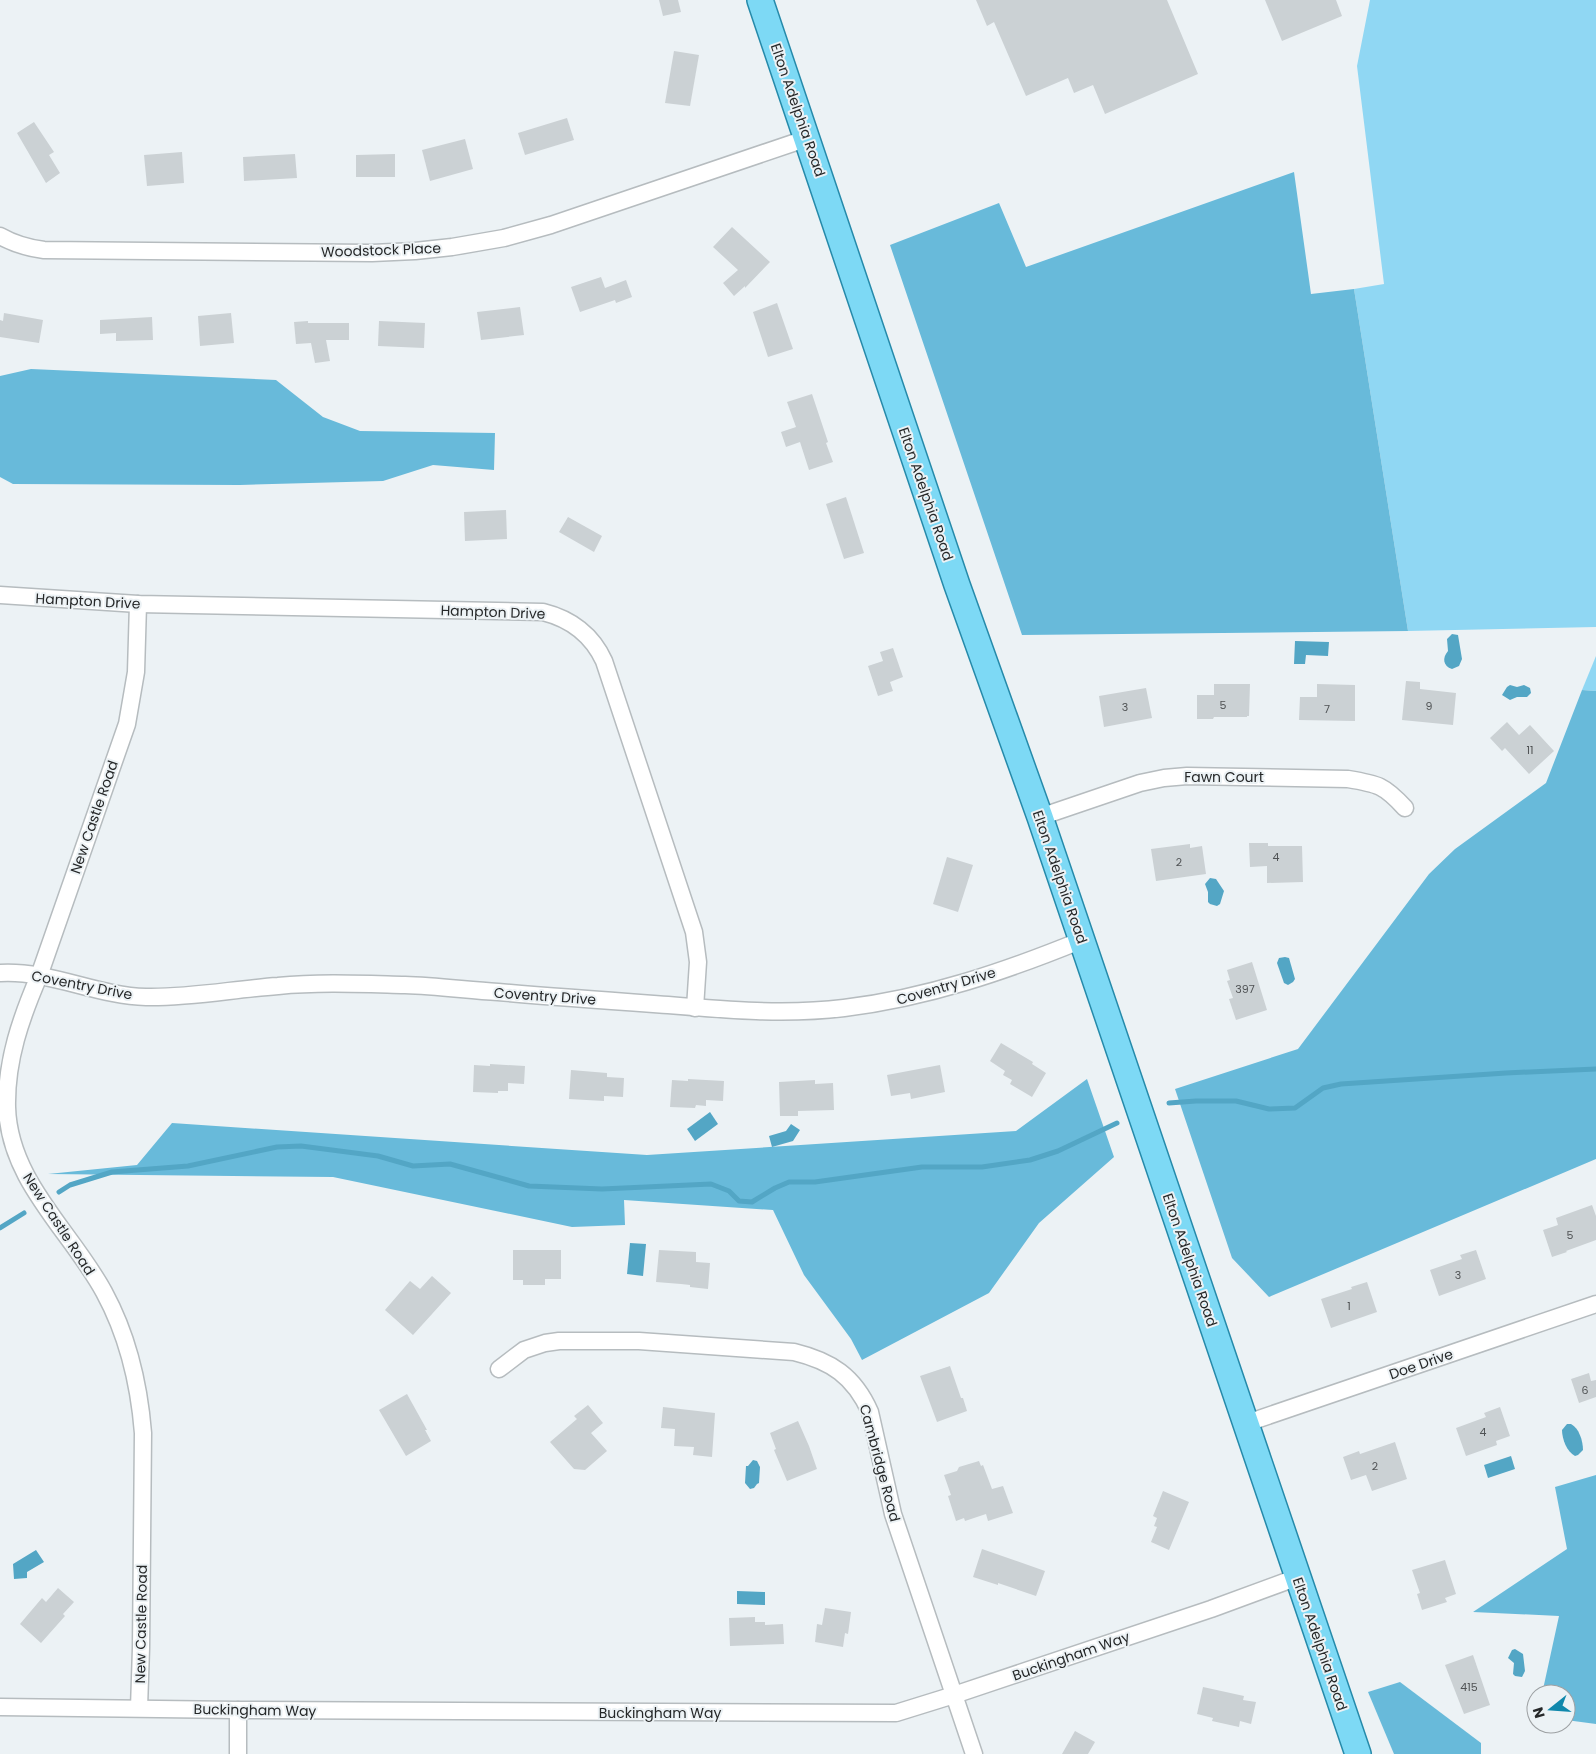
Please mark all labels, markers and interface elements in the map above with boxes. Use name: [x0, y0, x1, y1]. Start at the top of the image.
street label: Elton Adelphia Road: [766, 41, 830, 179]
street label: Woodstock Place: [321, 238, 442, 262]
street label: Elton Adelphia Road: [894, 425, 958, 563]
street label: Hampton Drive: [35, 588, 141, 614]
street label: Hampton Drive: [440, 600, 546, 624]
house number: 5: [1220, 697, 1227, 713]
house number: 9: [1426, 698, 1433, 714]
house number: 3: [1122, 699, 1128, 715]
house number: 7: [1324, 701, 1330, 717]
house number: 11: [1526, 742, 1534, 758]
street label: New Castle Road: [65, 758, 123, 876]
street label: Fawn Court: [1184, 767, 1264, 787]
street label: Elton Adelphia Road: [1028, 808, 1092, 946]
house number: 4: [1273, 849, 1280, 865]
house number: 2: [1176, 854, 1182, 870]
street label: Coventry Drive: [894, 962, 998, 1010]
street label: Coventry Drive: [30, 965, 134, 1005]
house number: 397: [1235, 981, 1255, 997]
street label: Coventry Drive: [493, 982, 597, 1010]
street label: New Castle Road: [18, 1169, 100, 1279]
street label: Elton Adelphia Road: [1158, 1191, 1222, 1329]
house number: 5: [1567, 1227, 1574, 1243]
house number: 3: [1455, 1267, 1461, 1283]
house number: 1: [1347, 1298, 1351, 1314]
street label: Doe Drive: [1386, 1344, 1456, 1384]
house number: 6: [1582, 1382, 1589, 1398]
street label: Cambridge Road: [855, 1402, 905, 1524]
house number: 4: [1480, 1424, 1487, 1440]
house number: 2: [1372, 1458, 1378, 1474]
street label: New Castle Road: [130, 1564, 152, 1684]
street label: Elton Adelphia Road: [1288, 1575, 1352, 1713]
street label: Buckingham Way: [1010, 1627, 1132, 1685]
house number: 415: [1460, 1679, 1478, 1695]
north arrow: [1526, 1684, 1576, 1734]
street label: Buckingham Way: [193, 1699, 317, 1721]
street label: Buckingham Way: [599, 1703, 721, 1723]
text: N: [1527, 1705, 1550, 1721]

